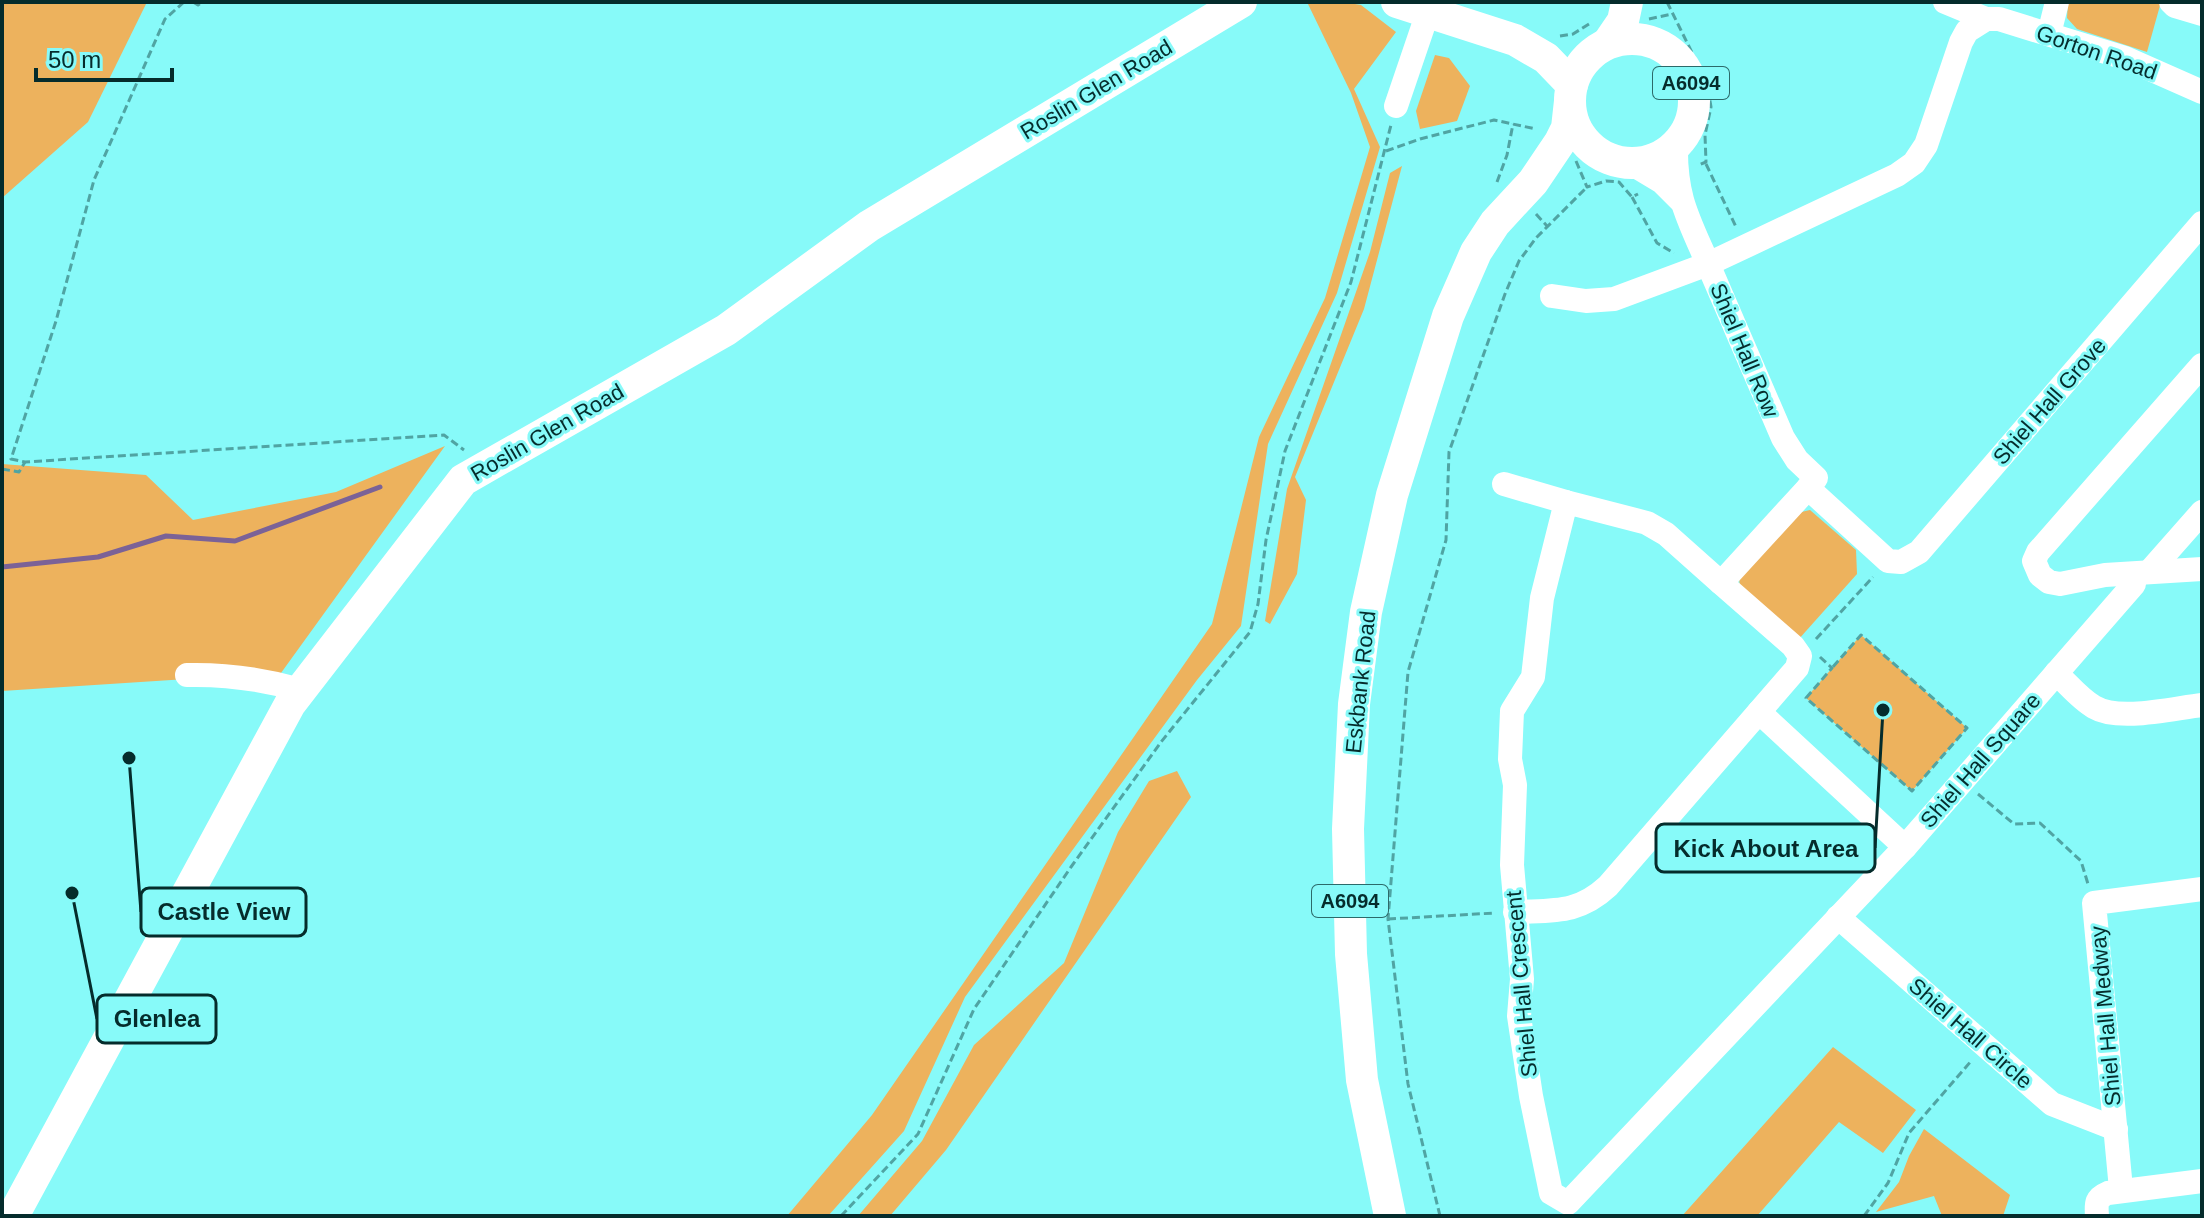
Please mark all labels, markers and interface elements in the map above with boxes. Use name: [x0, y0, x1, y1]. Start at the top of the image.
street label: Gorton Road: [2033, 20, 2160, 85]
scale bar: [36, 32, 172, 82]
street label: Roslin Glen Road: [1016, 34, 1177, 145]
text: 50 m: [48, 46, 101, 73]
road number: A6094: [1653, 67, 1729, 99]
street label: Shiel Hall Row: [1705, 279, 1784, 421]
street label: Shiel Hall Grove: [1988, 333, 2111, 470]
street label: Roslin Glen Road: [466, 378, 628, 486]
street label: Eskbank Road: [1341, 610, 1380, 755]
street label: Shiel Hall Square: [1915, 688, 2046, 833]
callout: Kick About Area: [1656, 824, 1875, 872]
text: Kick About Area: [1674, 835, 1859, 862]
road number: A6094: [1312, 885, 1388, 917]
callout: Castle View: [141, 888, 306, 936]
street label: Shiel Hall Crescent: [1501, 890, 1542, 1078]
text: Castle View: [158, 898, 291, 925]
street label: Shiel Hall Medway: [2085, 925, 2126, 1107]
street label: Shiel Hall Circle: [1904, 973, 2037, 1094]
callout: Glenlea: [97, 995, 216, 1043]
text: Glenlea: [114, 1005, 201, 1032]

